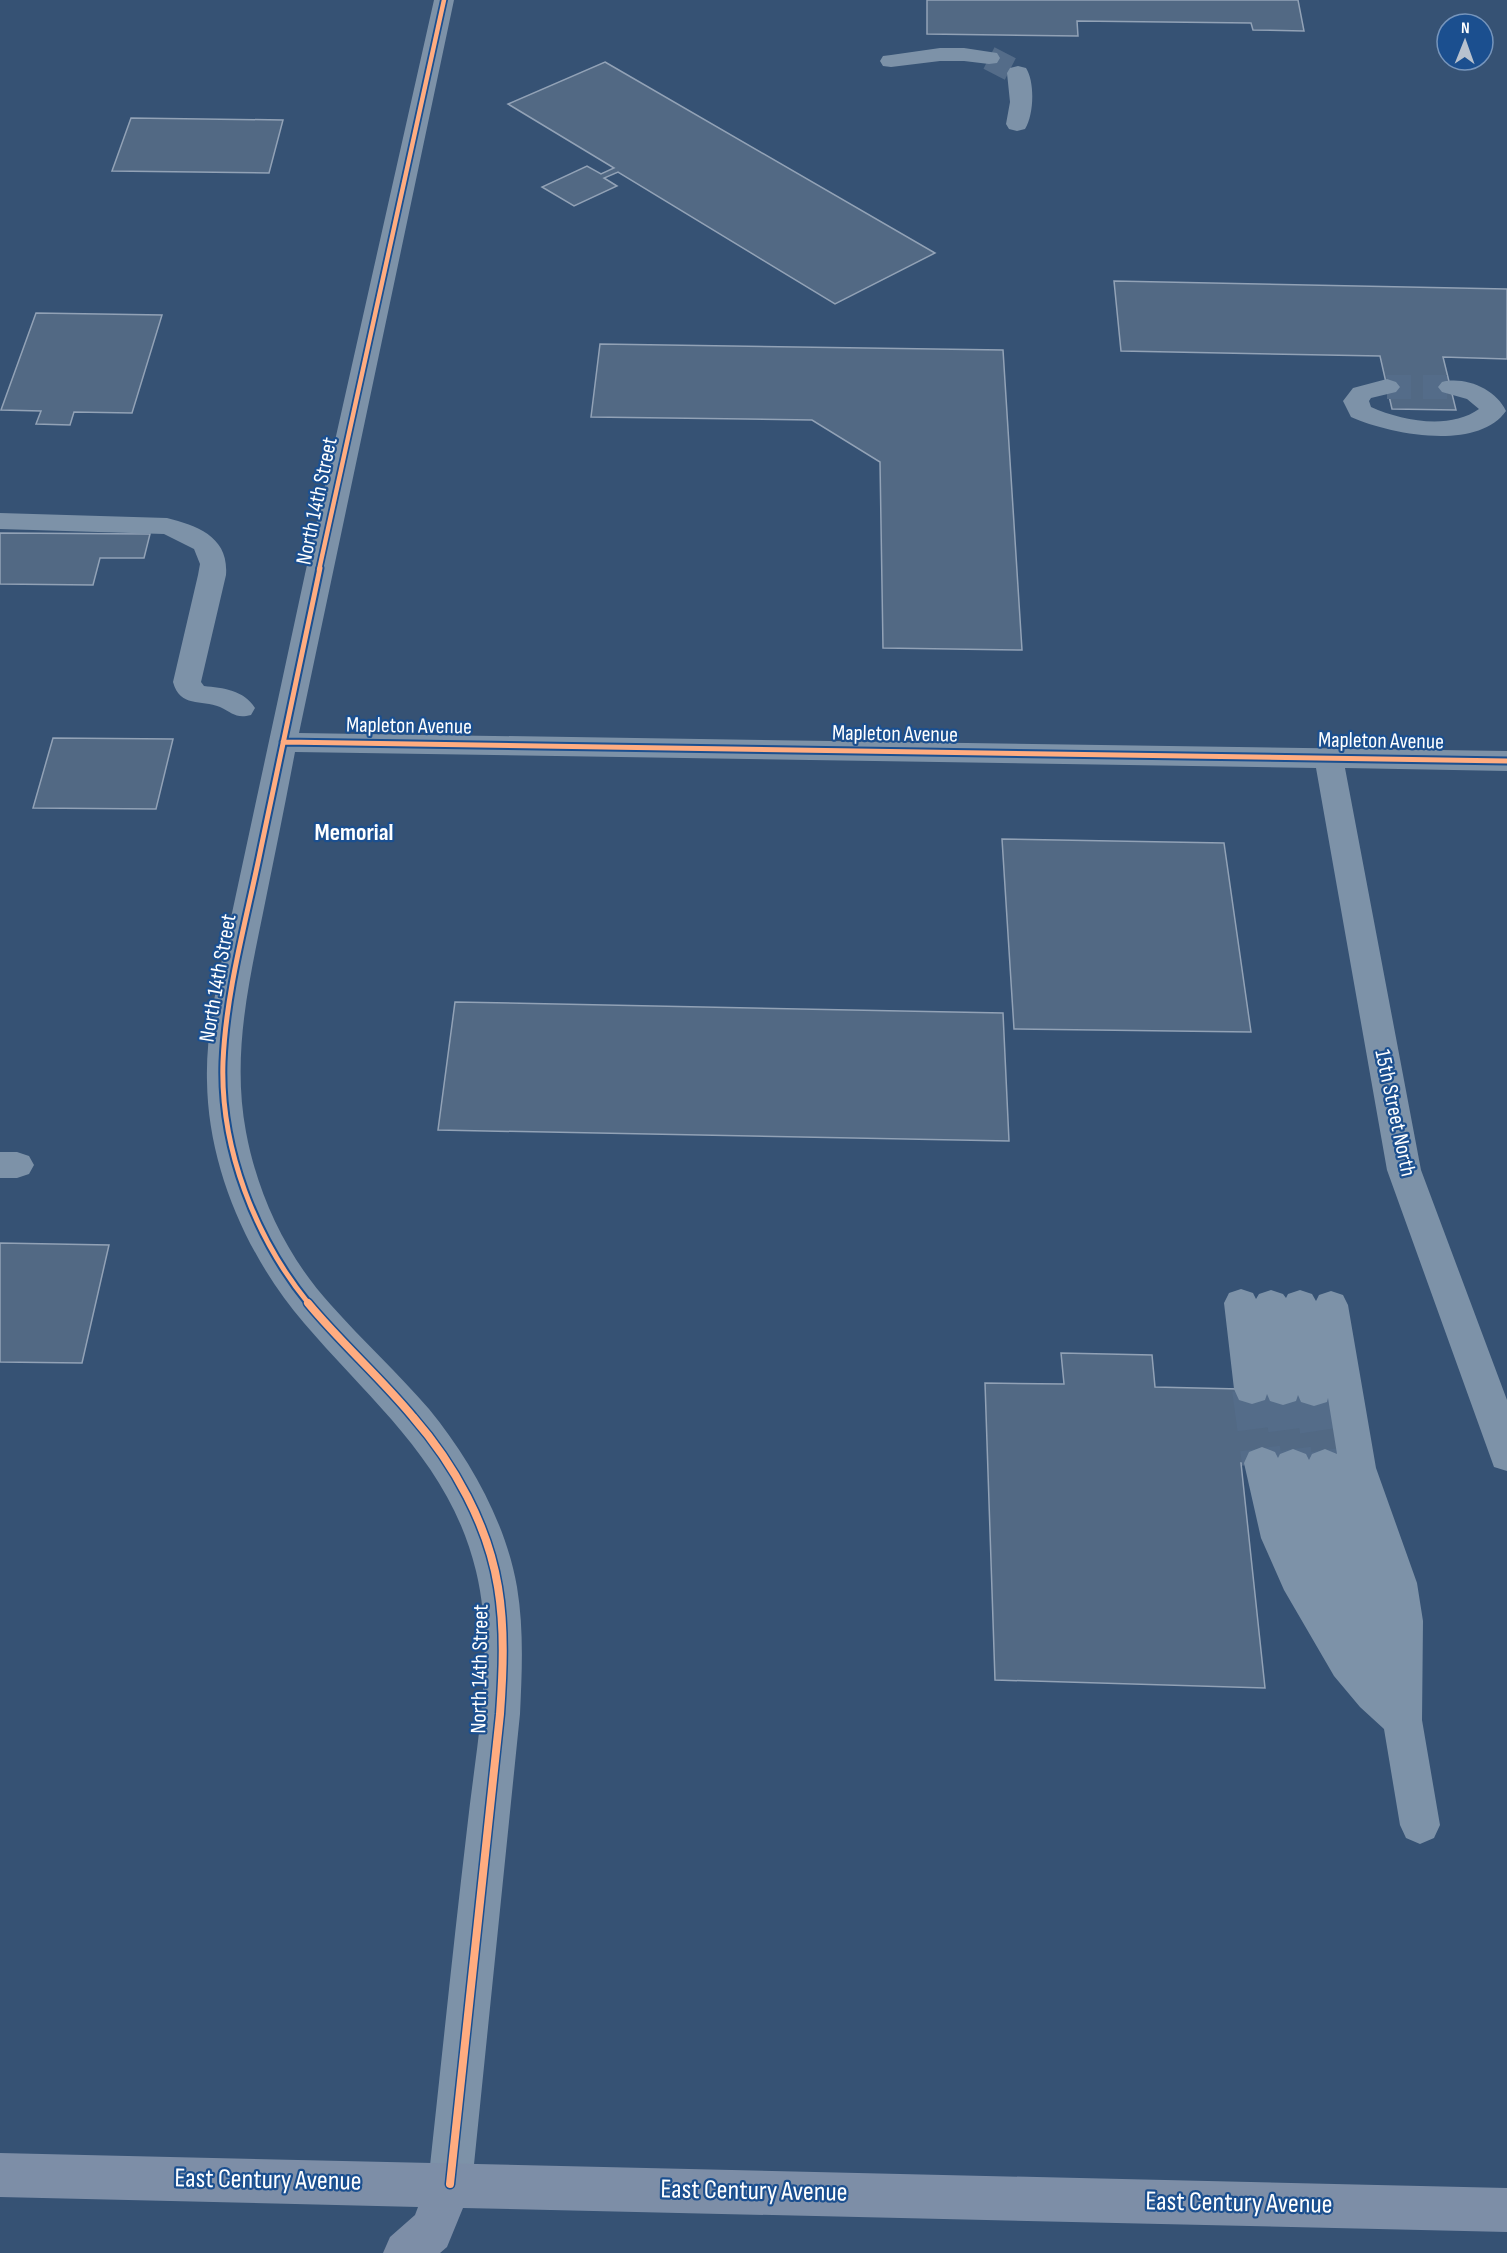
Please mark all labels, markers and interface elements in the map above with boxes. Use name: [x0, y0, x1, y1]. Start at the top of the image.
north arrow: [1435, 12, 1495, 72]
text: N: [1461, 19, 1470, 38]
street label: North 14th Street: [290, 435, 344, 567]
street label: Mapleton Avenue: [346, 711, 472, 741]
street label: Mapleton Avenue: [832, 719, 958, 749]
street label: Mapleton Avenue: [1318, 726, 1444, 756]
district label: Memorial: [315, 818, 393, 847]
street label: North 14th Street: [193, 912, 243, 1044]
street label: 15th Street North: [1368, 1047, 1422, 1179]
street label: North 14th Street: [465, 1604, 495, 1734]
street label: East Century Avenue: [174, 2162, 362, 2198]
street label: East Century Avenue: [660, 2173, 848, 2209]
street label: East Century Avenue: [1145, 2185, 1333, 2221]

